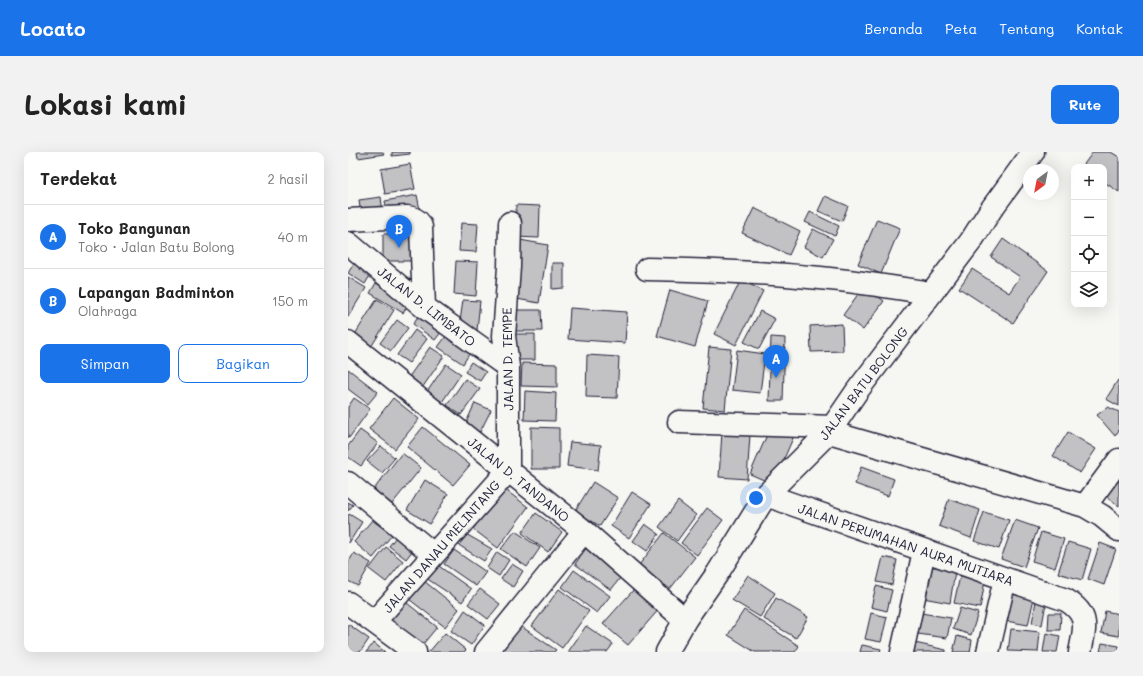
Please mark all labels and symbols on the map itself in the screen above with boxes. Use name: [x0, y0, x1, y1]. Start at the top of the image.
north arrow: [1023, 164, 1059, 200]
pin: B: [386, 215, 412, 248]
street label: JALAN D. LIMBATO: [374, 262, 480, 350]
street label: JALAN D. TEMPE: [498, 307, 516, 411]
street label: JALAN BATU BOLONG: [815, 323, 911, 443]
pin: A: [763, 345, 789, 378]
street label: JALAN D. TANDANO: [465, 433, 573, 525]
street label: JALAN DANAU MELINTANG: [379, 476, 504, 616]
your location: [746, 488, 766, 508]
street label: JALAN PERUMAHAN AURA MUTIARA: [796, 499, 1016, 589]

